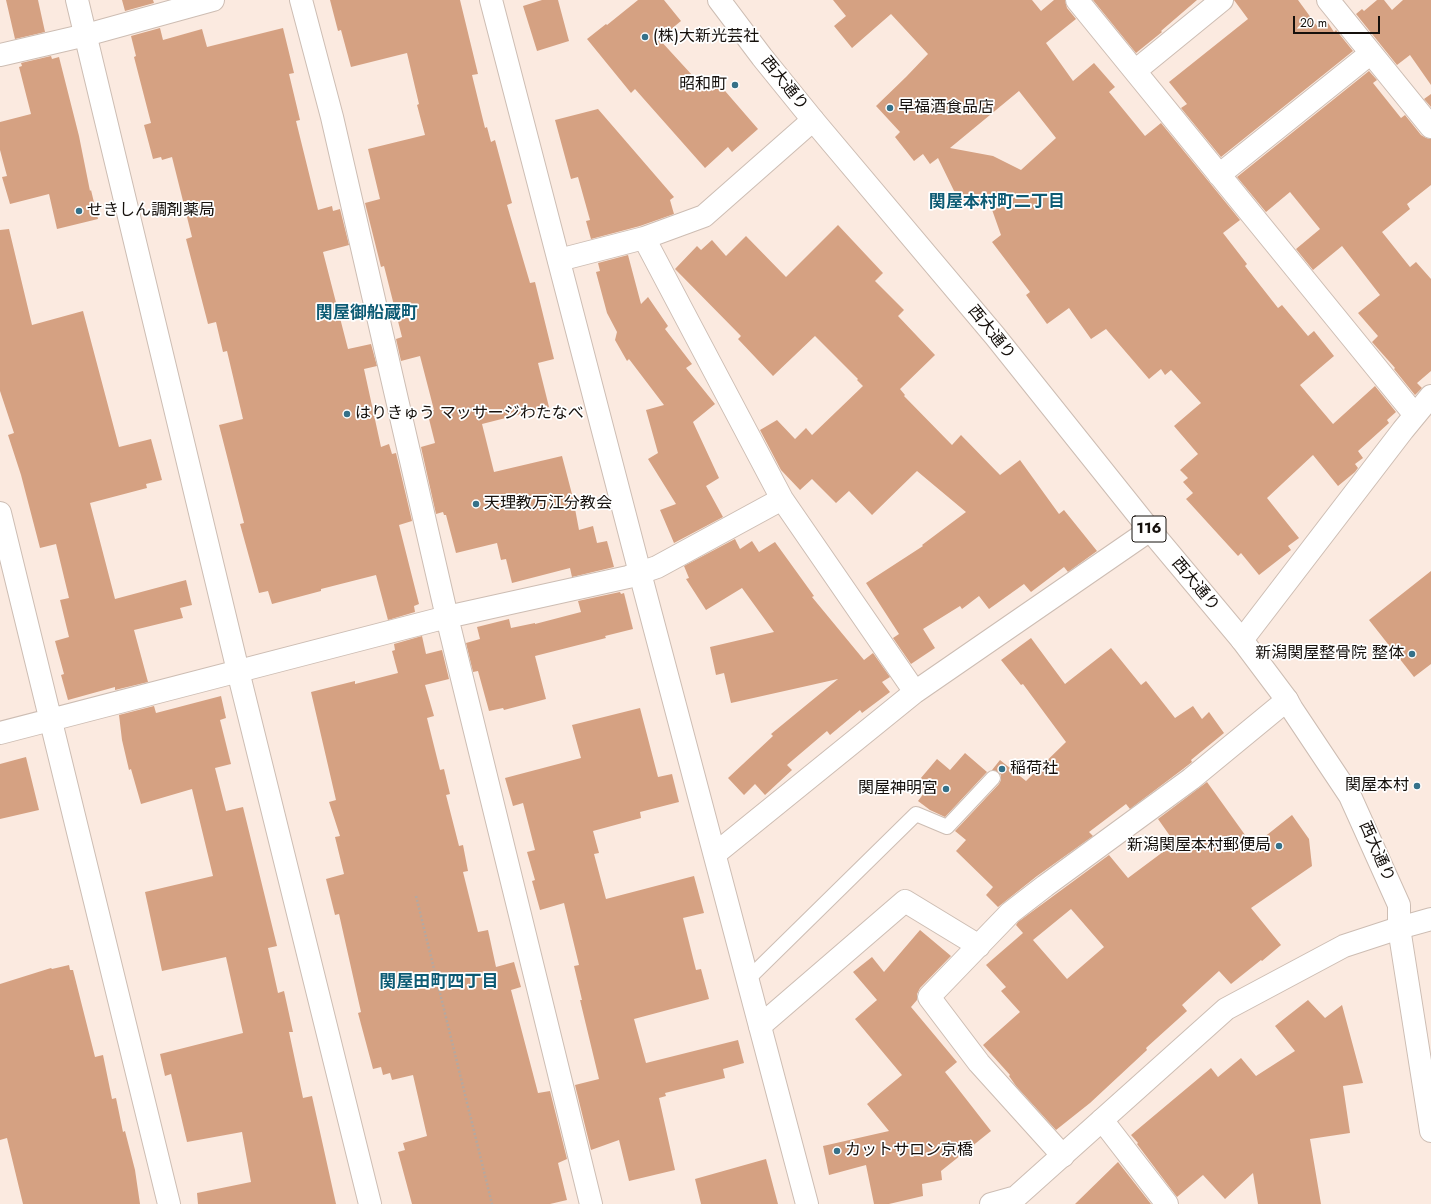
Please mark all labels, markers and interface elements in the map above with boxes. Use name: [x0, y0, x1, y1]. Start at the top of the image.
scale bar: [1295, 8, 1382, 34]
text: 20 m: [1300, 14, 1327, 32]
place label: (株)大新光芸社: [653, 27, 759, 47]
marker: (株)大新光芸社: [640, 32, 650, 42]
street label: 西大通り: [756, 53, 812, 115]
place label: 昭和町: [679, 75, 727, 95]
marker: 昭和町: [730, 80, 740, 90]
place label: 早福酒食品店: [898, 98, 994, 118]
marker: 早福酒食品店: [885, 103, 895, 113]
district label: 関屋本村町二丁目: [929, 193, 1065, 213]
place label: せきしん調剤薬局: [87, 201, 215, 221]
marker: せきしん調剤薬局: [74, 206, 84, 216]
street label: 西大通り: [963, 302, 1019, 364]
district label: 関屋御船蔵町: [316, 304, 418, 324]
place label: はりきゅう マッサージわたなべ: [355, 404, 584, 424]
marker: はりきゅう マッサージわたなべ: [342, 409, 352, 419]
place label: 天理教万江分教会: [484, 494, 612, 514]
marker: 天理教万江分教会: [471, 499, 481, 509]
road number: 116: [1132, 516, 1166, 542]
street label: 西大通り: [1167, 554, 1223, 616]
place label: 新潟関屋整骨院 整体: [1255, 644, 1404, 664]
marker: 新潟関屋整骨院 整体: [1407, 649, 1417, 659]
place label: 稲荷社: [1010, 759, 1058, 779]
marker: 稲荷社: [997, 764, 1007, 774]
place label: 関屋本村: [1345, 776, 1409, 796]
place label: 関屋神明宮: [858, 779, 938, 799]
marker: 関屋本村: [1412, 781, 1422, 791]
marker: 関屋神明宮: [941, 784, 951, 794]
street label: 西大通り: [1354, 819, 1398, 885]
place label: 新潟関屋本村郵便局: [1127, 836, 1271, 856]
marker: 新潟関屋本村郵便局: [1274, 841, 1284, 851]
district label: 関屋田町四丁目: [380, 973, 498, 993]
place label: カットサロン京橋: [845, 1141, 973, 1161]
marker: カットサロン京橋: [832, 1146, 842, 1156]

